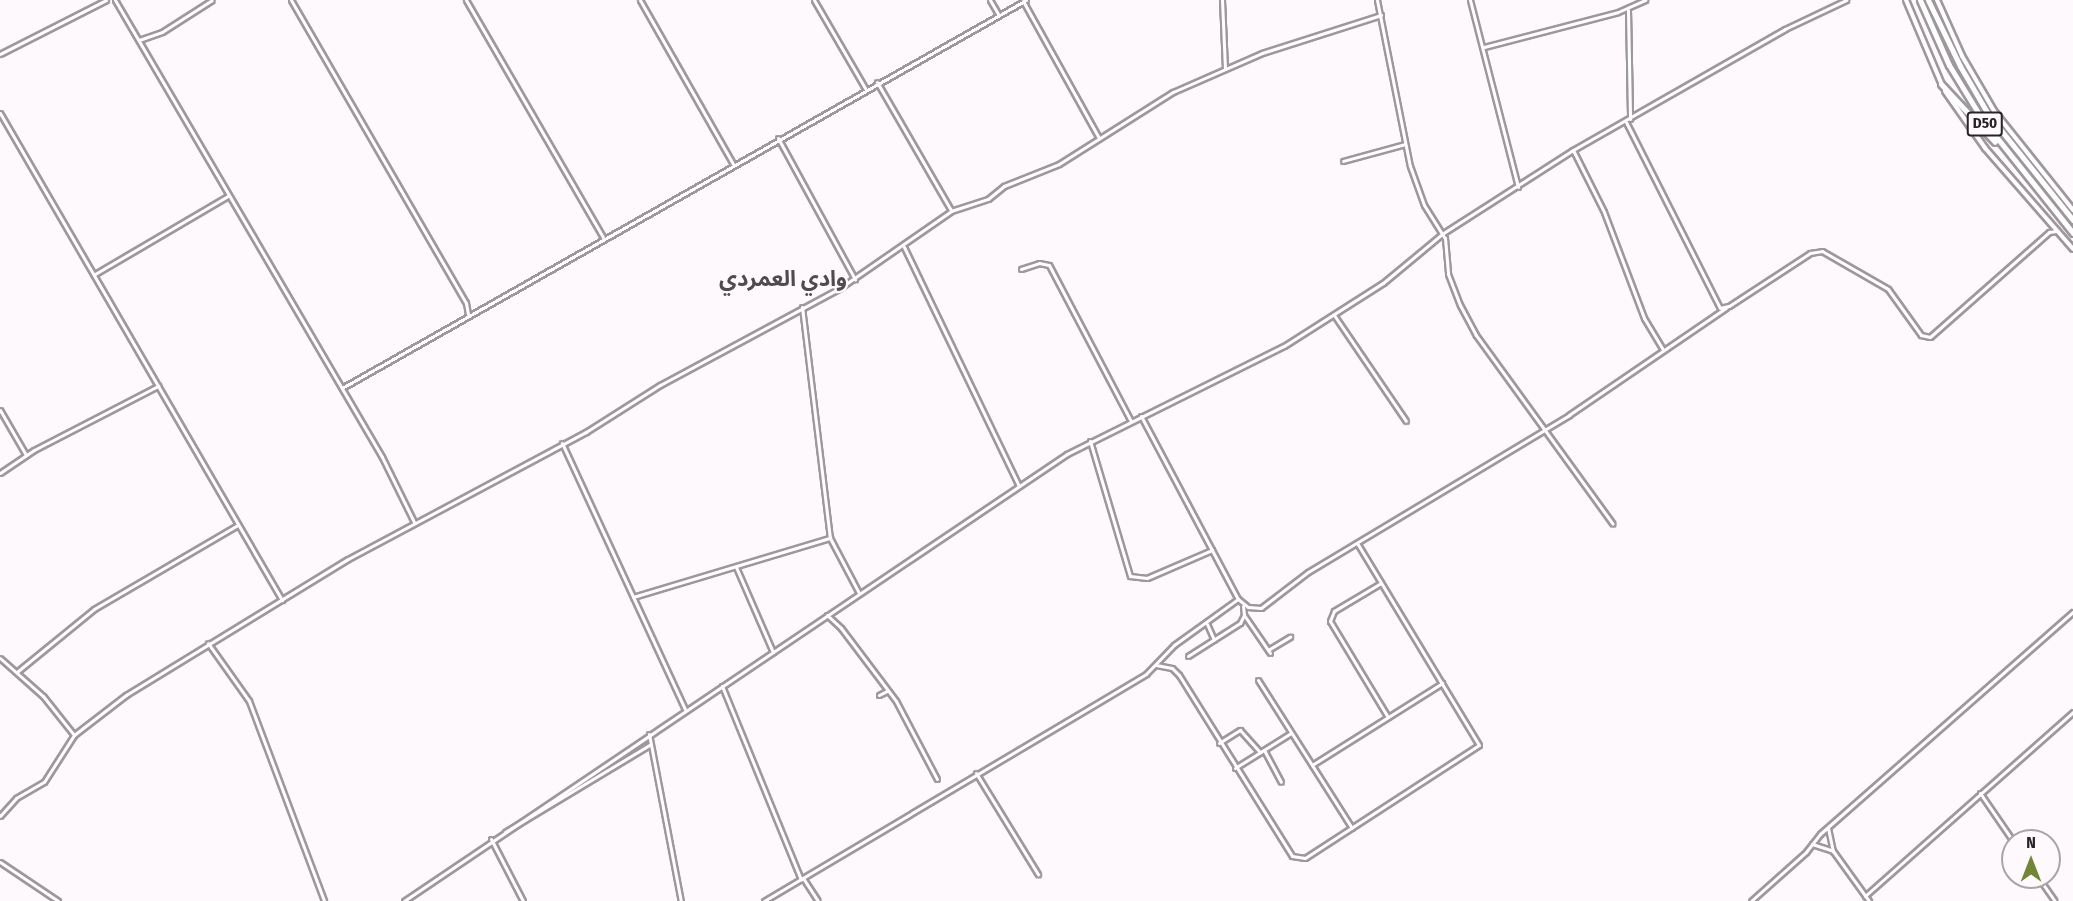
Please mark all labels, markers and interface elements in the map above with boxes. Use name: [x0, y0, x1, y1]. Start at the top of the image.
road number: D50: [1966, 112, 2004, 136]
district label: وادي العمردي: [719, 266, 847, 292]
north arrow: [2001, 829, 2061, 889]
text: N: [2026, 833, 2036, 852]

